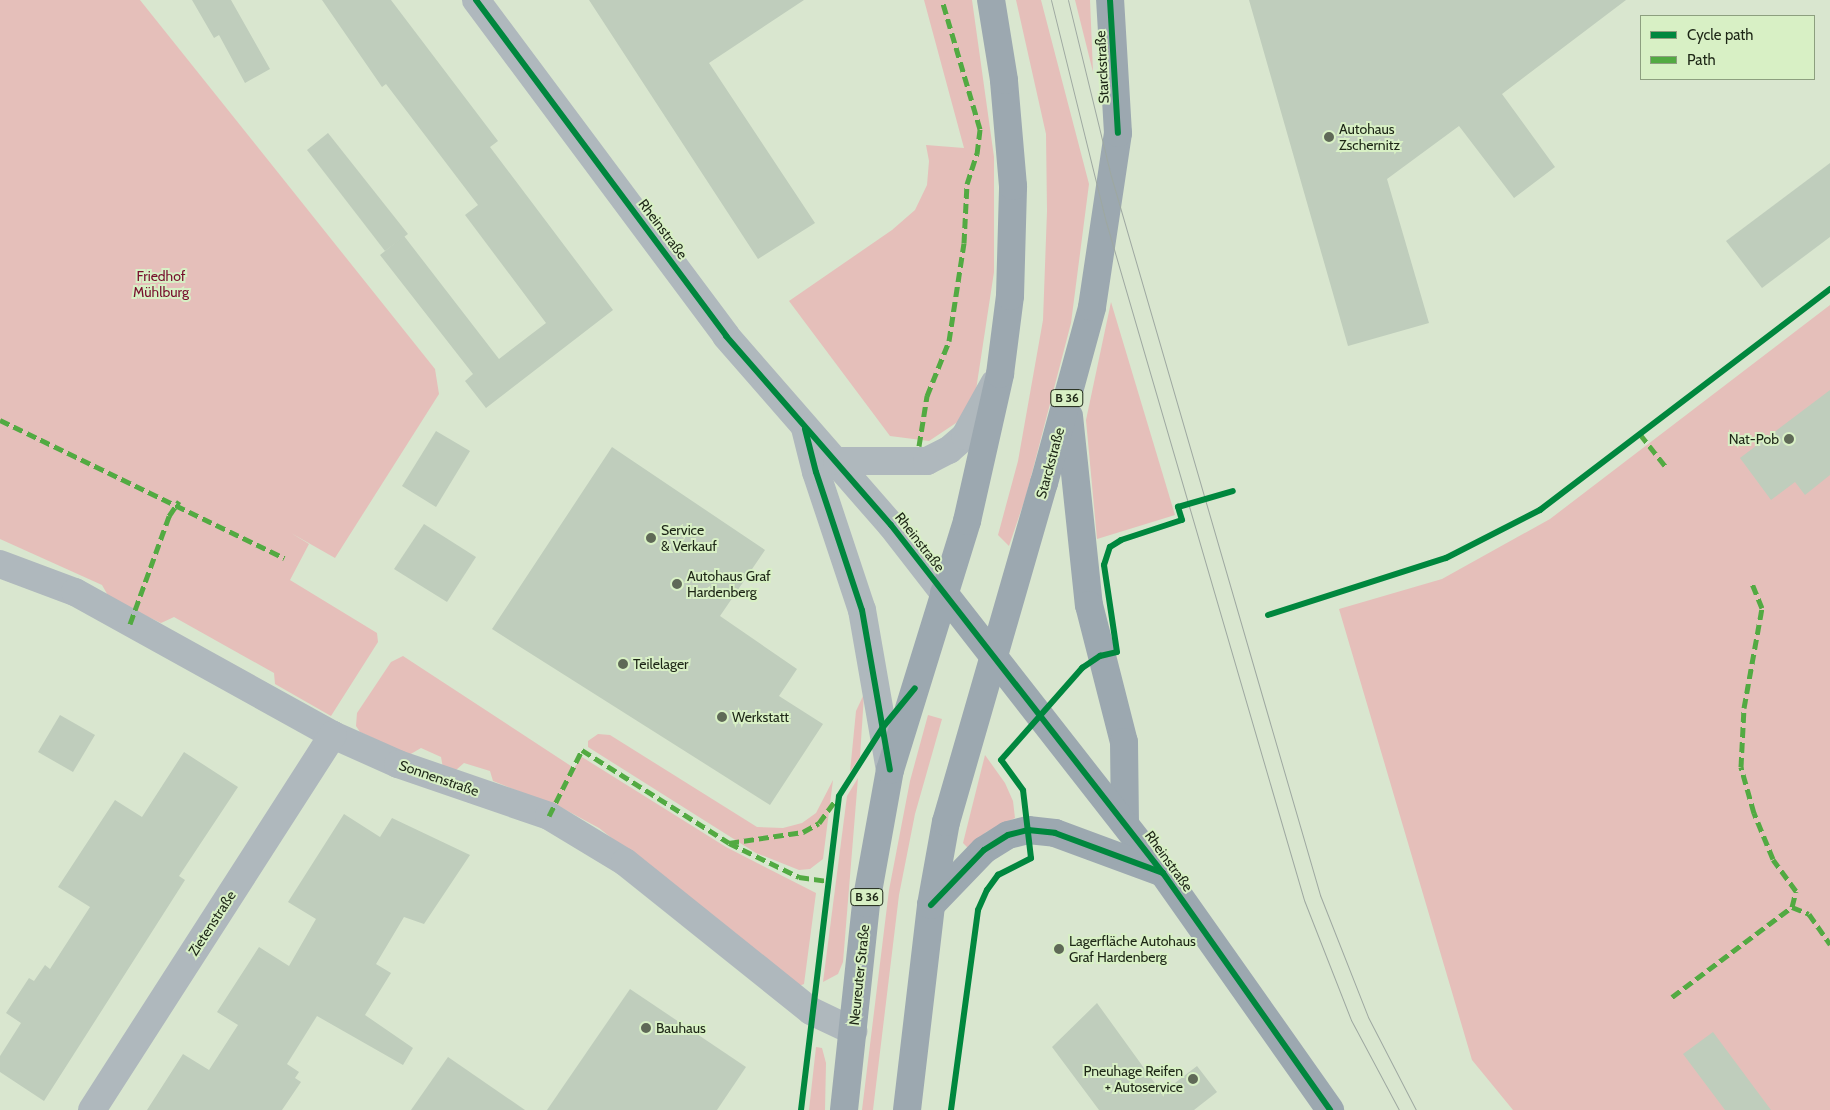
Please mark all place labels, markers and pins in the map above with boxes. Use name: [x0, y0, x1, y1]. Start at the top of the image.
place label: Autohaus Zschernitz: [1339, 121, 1400, 154]
marker: Autohaus Zschernitz: [1323, 131, 1335, 143]
place label: Nat-Pob: [1729, 431, 1779, 447]
marker: Nat-Pob: [1783, 433, 1795, 445]
place label: Service & Verkauf: [661, 522, 717, 554]
marker: Service & Verkauf: [645, 532, 657, 544]
place label: Autohaus Graf Hardenberg: [687, 568, 771, 600]
marker: Autohaus Graf Hardenberg: [671, 578, 683, 590]
place label: Teilelager: [633, 656, 688, 672]
marker: Teilelager: [617, 658, 629, 670]
place label: Werkstatt: [732, 709, 789, 725]
marker: Werkstatt: [716, 711, 728, 723]
place label: Lagerfläche Autohaus Graf Hardenberg: [1069, 933, 1196, 966]
marker: Lagerfläche Autohaus Graf Hardenberg: [1053, 943, 1065, 955]
place label: Bauhaus: [656, 1020, 706, 1036]
marker: Bauhaus: [640, 1022, 652, 1034]
place label: Pneuhage Reifen + Autoservice: [1083, 1063, 1183, 1096]
marker: Pneuhage Reifen + Autoservice: [1187, 1073, 1199, 1085]

